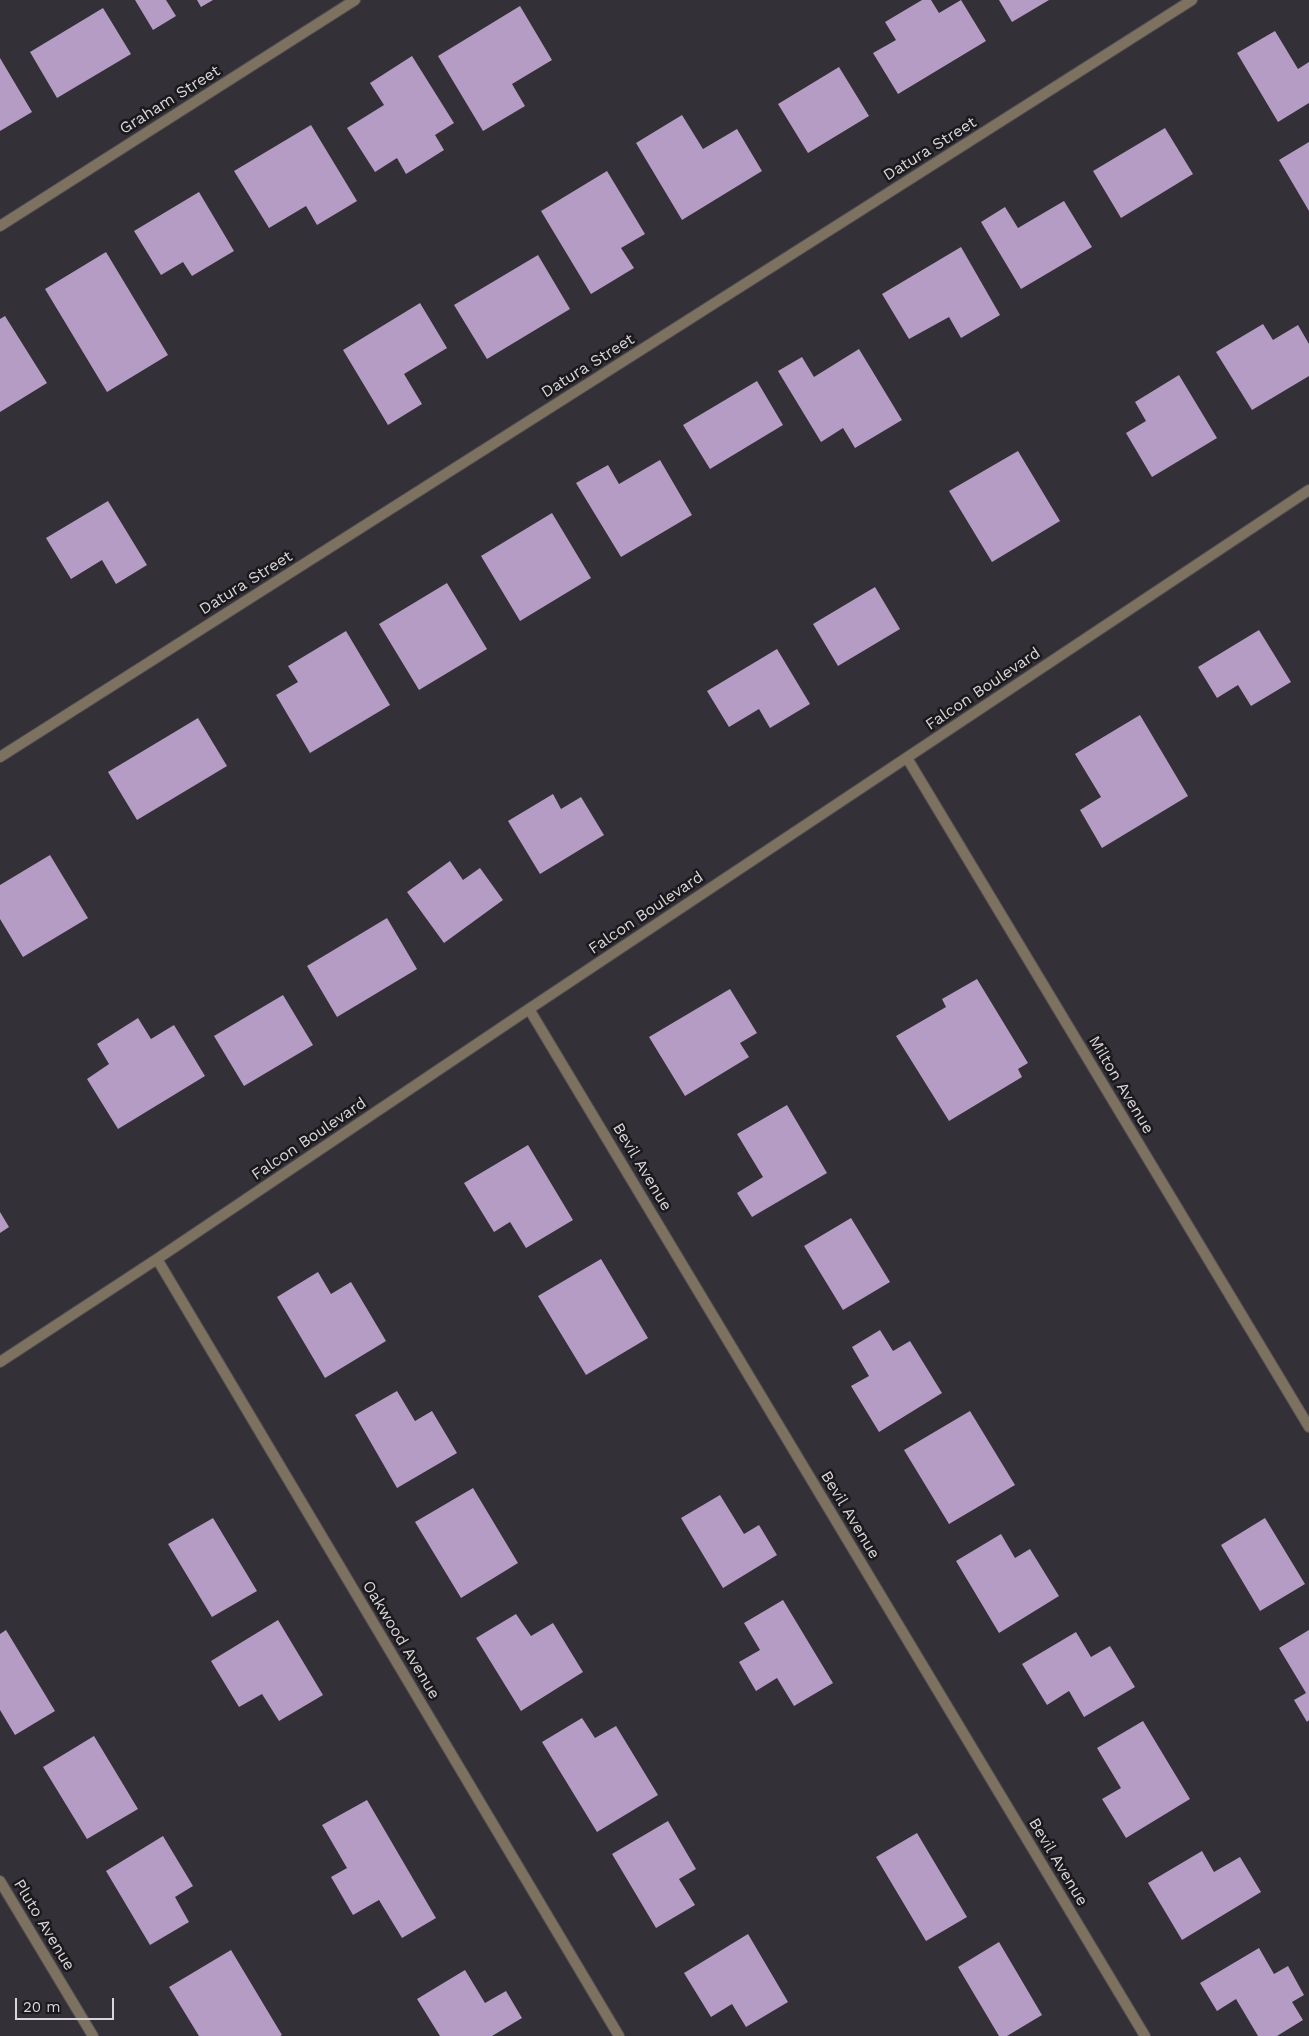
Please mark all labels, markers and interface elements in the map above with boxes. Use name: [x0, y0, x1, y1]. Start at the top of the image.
street label: Graham Street: [116, 61, 224, 139]
street label: Datura Street: [880, 113, 980, 185]
street label: Datura Street: [538, 330, 638, 402]
street label: Datura Street: [196, 547, 296, 619]
street label: Falcon Boulevard: [922, 644, 1044, 734]
street label: Falcon Boulevard: [585, 868, 707, 958]
street label: Milton Avenue: [1084, 1033, 1158, 1137]
street label: Falcon Boulevard: [248, 1094, 370, 1184]
street label: Bevil Avenue: [608, 1120, 676, 1214]
street label: Bevil Avenue: [816, 1468, 884, 1562]
street label: Oakwood Avenue: [358, 1577, 444, 1703]
street label: Bevil Avenue: [1024, 1815, 1092, 1909]
street label: Pluto Avenue: [9, 1876, 79, 1974]
scale bar: [18, 1988, 116, 2020]
text: 20 m: [23, 1998, 61, 2016]

